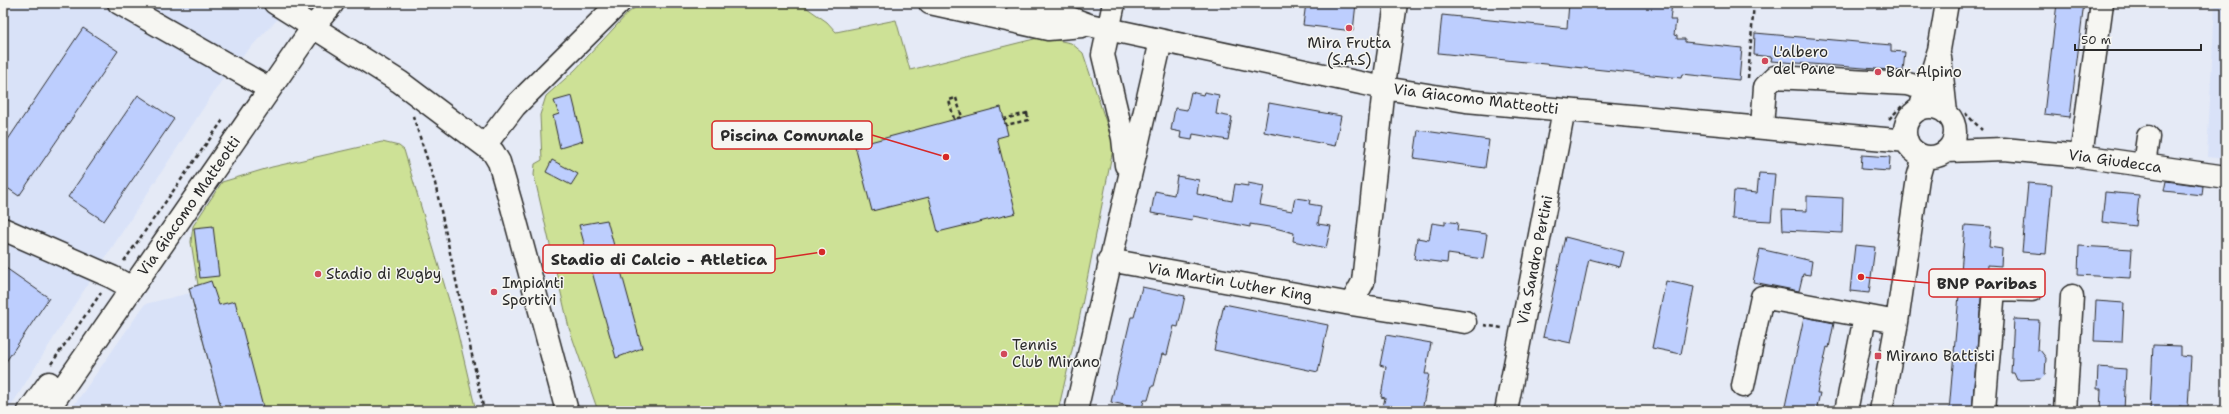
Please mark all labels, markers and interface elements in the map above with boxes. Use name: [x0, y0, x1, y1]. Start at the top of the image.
marker: Mira Frutta (S.A.S): [1344, 23, 1354, 33]
scale bar: [2075, 26, 2201, 52]
text: 50 m: [2081, 32, 2111, 48]
place label: Mira Frutta (S.A.S): [1307, 33, 1391, 70]
place label: L'albero del Pane: [1773, 42, 1835, 79]
marker: L'albero del Pane: [1760, 56, 1770, 66]
place label: Bar Alpino: [1886, 62, 1962, 82]
marker: Bar Alpino: [1873, 67, 1883, 77]
street label: Via Giacomo Matteotti: [1392, 79, 1560, 119]
callout: Piscina Comunale: [712, 121, 872, 149]
text: Piscina Comunale: [720, 125, 864, 146]
street label: Via Giacomo Matteotti: [133, 132, 245, 280]
street label: Via Giudecca: [2067, 145, 2164, 178]
street label: Via Sandro Pertini: [1513, 194, 1557, 326]
callout: Stadio di Calcio - Atletica: [543, 245, 775, 273]
text: Stadio di Calcio - Atletica: [551, 249, 767, 270]
street label: Via Martin Luther King: [1146, 258, 1314, 306]
place label: Stadio di Rugby: [326, 264, 441, 284]
marker: Stadio di Rugby: [313, 269, 323, 279]
callout: BNP Paribas: [1929, 269, 2045, 297]
place label: Impianti Sportivi: [502, 273, 564, 310]
text: BNP Paribas: [1937, 273, 2037, 294]
marker: Impianti Sportivi: [489, 287, 499, 297]
place label: Tennis Club Mirano: [1012, 335, 1100, 372]
place label: Mirano Battisti: [1886, 346, 1995, 366]
marker: Tennis Club Mirano: [999, 349, 1009, 359]
marker: Mirano Battisti: [1873, 351, 1883, 361]

